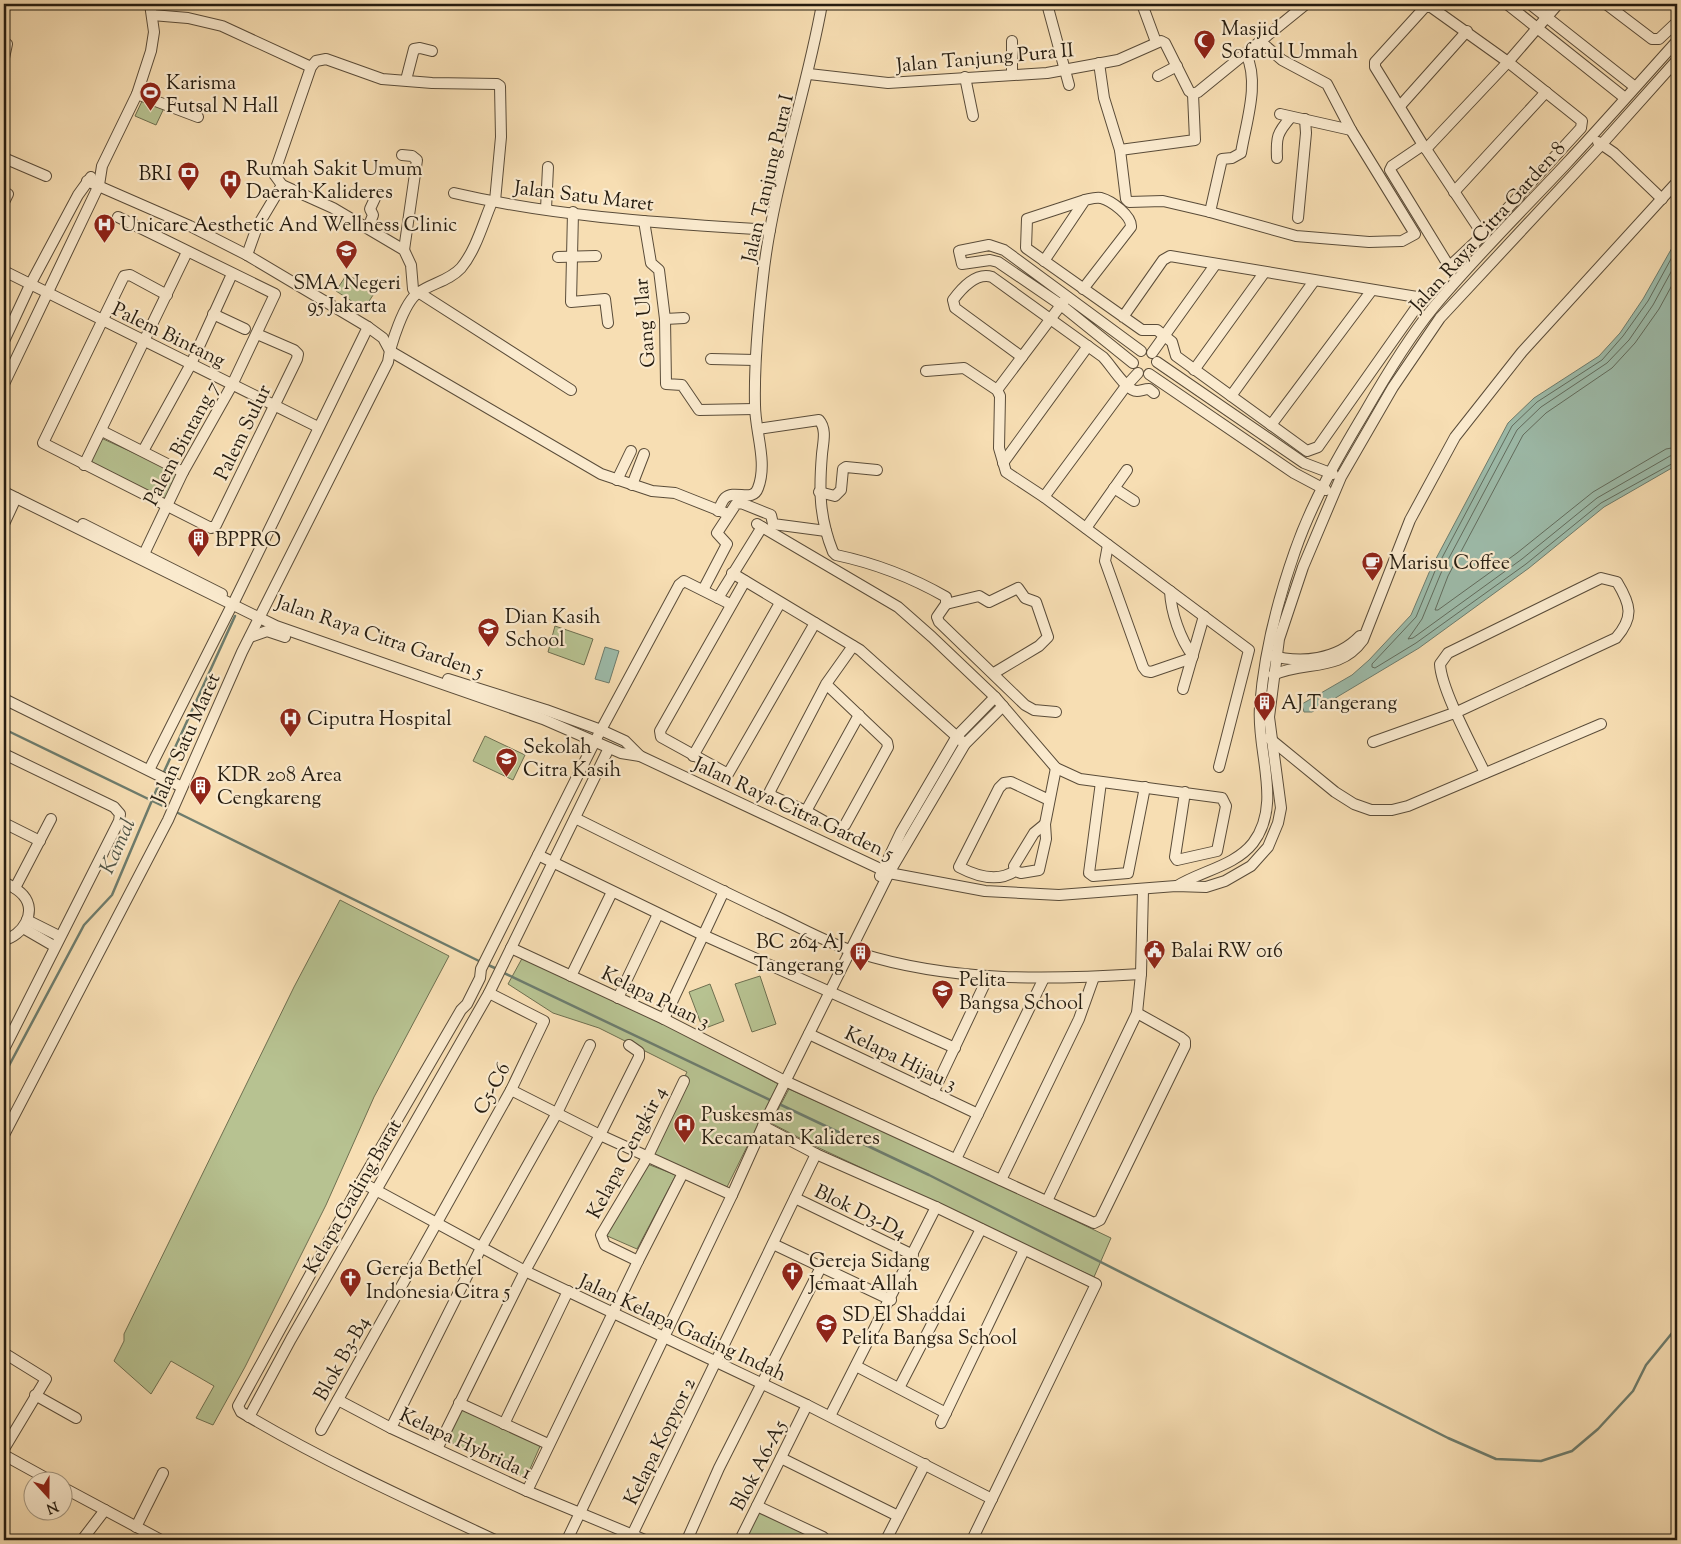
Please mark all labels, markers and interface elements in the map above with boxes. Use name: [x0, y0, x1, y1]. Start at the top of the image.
place label: Masjid Sofatul Ummah: [1221, 16, 1359, 68]
mosque icon: Masjid Sofatul Ummah: [1193, 28, 1217, 59]
street label: Jalan Tanjung Pura II: [894, 37, 1076, 82]
place label: Karisma Futsal N Hall: [166, 70, 279, 122]
sports icon: Karisma Futsal N Hall: [138, 81, 162, 112]
street label: Jalan Tanjung Pura I: [736, 91, 803, 266]
street label: Jalan Raya Citra Garden 8: [1403, 136, 1574, 320]
place label: Rumah Sakit Umum Daerah Kalideres: [246, 156, 423, 208]
place label: BRI: [138, 161, 172, 190]
bank icon: BRI: [176, 161, 200, 192]
hospital icon: Rumah Sakit Umum Daerah Kalideres: [218, 168, 242, 199]
street label: Jalan Satu Maret: [511, 174, 655, 220]
hospital icon: Unicare Aesthetic And Wellness Clinic: [92, 212, 116, 243]
place label: Unicare Aesthetic And Wellness Clinic: [120, 212, 457, 241]
school or university icon: SMA Negeri 95 Jakarta: [335, 238, 359, 269]
place label: SMA Negeri 95 Jakarta: [293, 270, 401, 322]
street label: Gang Ular: [628, 276, 665, 369]
street label: Palem Bintang: [106, 296, 230, 376]
street label: Palem Bintang 7: [138, 377, 228, 512]
street label: Palem Sulur: [209, 380, 280, 486]
building icon: BPPRO: [187, 527, 211, 558]
place label: BPPRO: [215, 527, 281, 556]
cafe icon: Marisu Coffee: [1361, 550, 1385, 581]
place label: Marisu Coffee: [1389, 550, 1510, 579]
street label: Jalan Raya Citra Garden 5: [270, 589, 487, 688]
place label: Dian Kasih School: [505, 604, 601, 656]
school or university icon: Dian Kasih School: [477, 616, 501, 647]
street label: Jalan Satu Maret: [145, 669, 229, 810]
building icon: AJ Tangerang: [1253, 690, 1277, 721]
place label: AJ Tangerang: [1281, 690, 1397, 719]
hospital icon: Ciputra Hospital: [279, 706, 303, 737]
place label: Ciputra Hospital: [307, 706, 452, 735]
place label: Sekolah Citra Kasih: [523, 734, 621, 786]
school or university icon: Sekolah Citra Kasih: [495, 746, 519, 777]
street label: Jalan Raya Citra Garden 5: [687, 751, 898, 870]
place label: KDR 208 Area Cengkareng: [217, 762, 342, 814]
building icon: KDR 208 Area Cengkareng: [189, 774, 213, 805]
water label: Kamal: [93, 814, 144, 879]
place label: BC 264 AJ Tangerang: [754, 929, 844, 981]
public building icon: Balai RW 016: [1143, 938, 1167, 969]
place label: Balai RW 016: [1171, 938, 1283, 967]
building icon: BC 264 AJ Tangerang: [848, 941, 872, 972]
street label: Kelapa Puan 3: [596, 960, 714, 1038]
place label: Pelita Bangsa School: [959, 967, 1084, 1019]
school or university icon: Pelita Bangsa School: [931, 979, 955, 1010]
street label: Kelapa Hijau 3: [839, 1021, 961, 1100]
street label: C5-C6: [467, 1058, 519, 1120]
street label: Kelapa Cengkir 4: [581, 1082, 675, 1225]
place label: Puskesmas Kecamatan Kalideres: [701, 1102, 880, 1154]
hospital icon: Puskesmas Kecamatan Kalideres: [673, 1113, 697, 1144]
street label: Kelapa Gading Barat: [298, 1114, 411, 1280]
street label: Blok D3-D4: [809, 1178, 911, 1248]
place label: Gereja Sidang Jemaat Allah: [808, 1248, 930, 1300]
place label: Gereja Bethel Indonesia Citra 5: [366, 1256, 510, 1308]
church icon: Gereja Sidang Jemaat Allah: [781, 1260, 805, 1291]
church icon: Gereja Bethel Indonesia Citra 5: [338, 1267, 362, 1298]
street label: Jalan Kelapa Gading Indah: [572, 1268, 791, 1390]
place label: SD El Shaddai Pelita Bangsa School: [842, 1302, 1018, 1354]
street label: Blok B3-B4: [308, 1311, 378, 1407]
school or university icon: SD El Shaddai Pelita Bangsa School: [814, 1313, 838, 1344]
street label: Kelapa Kopyor 2: [618, 1373, 705, 1511]
street label: Kelapa Hybrida 1: [394, 1402, 536, 1489]
street label: Blok A6-A5: [725, 1416, 796, 1517]
north arrow: [22, 1472, 72, 1522]
text: N: [43, 1495, 61, 1518]

